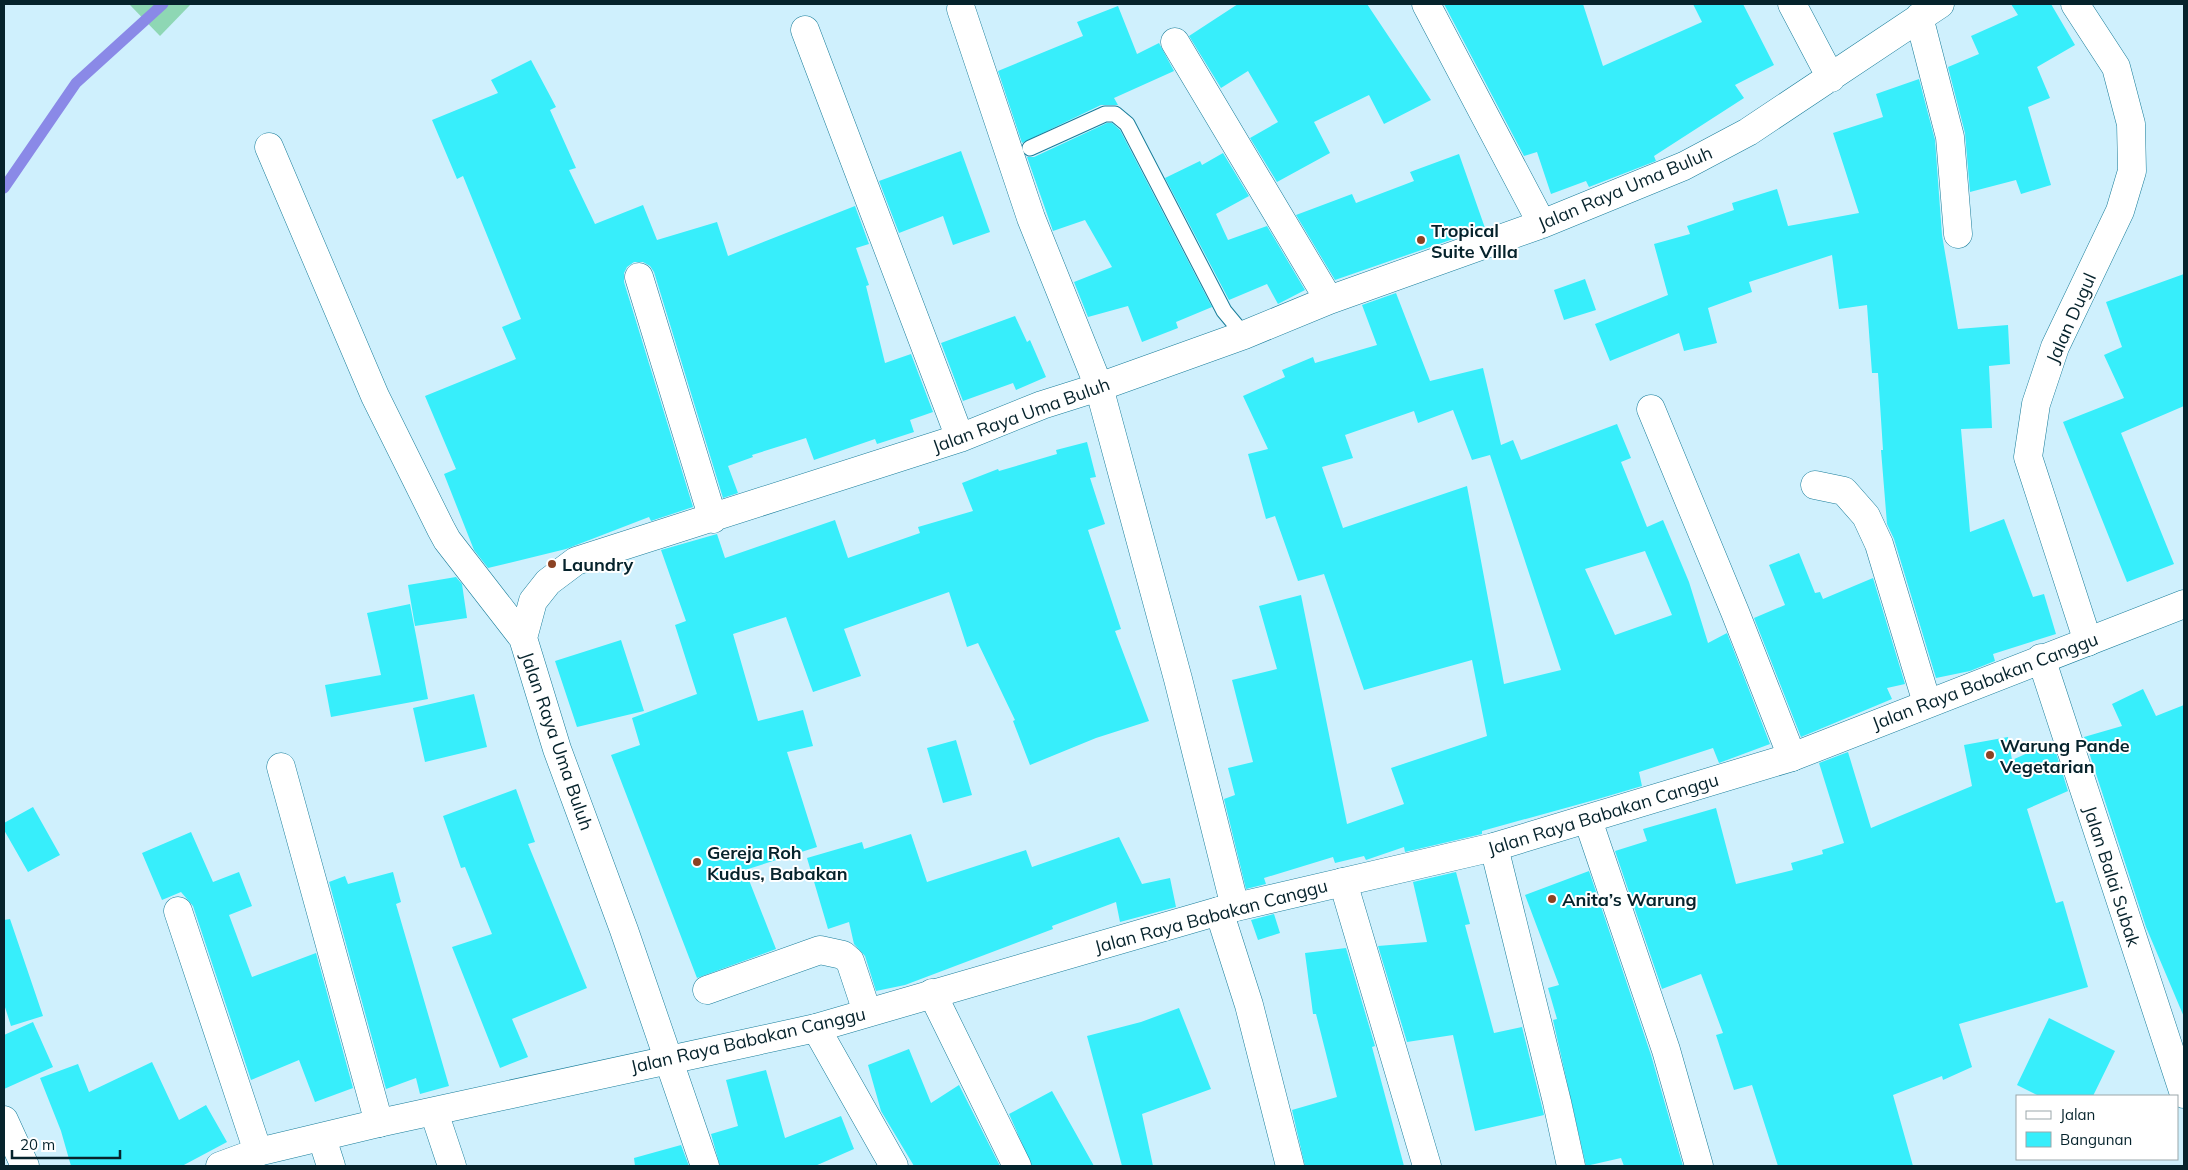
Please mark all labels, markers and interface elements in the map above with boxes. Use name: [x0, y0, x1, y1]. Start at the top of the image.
street label: Jalan Raya Uma Buluh: [1534, 141, 1716, 235]
place label: Tropical Suite Villa: [1431, 219, 1518, 263]
marker: Tropical Suite Villa: [1415, 234, 1427, 246]
street label: Jalan Dugul: [2041, 269, 2101, 367]
street label: Jalan Raya Uma Buluh: [929, 372, 1113, 458]
place label: Laundry: [562, 553, 634, 576]
marker: Laundry: [546, 558, 558, 570]
street label: Jalan Raya Babakan Canggu: [1869, 627, 2101, 735]
street label: Jalan Raya Uma Buluh: [516, 649, 598, 833]
place label: Warung Pande Vegetarian: [1999, 734, 2130, 778]
marker: Warung Pande Vegetarian: [1984, 749, 1996, 761]
street label: Jalan Raya Babakan Canggu: [1485, 768, 1721, 860]
street label: Jalan Balai Subak: [2078, 803, 2146, 950]
place label: Gereja Roh Kudus, Babakan: [707, 841, 848, 885]
marker: Gereja Roh Kudus, Babakan: [691, 856, 703, 868]
street label: Jalan Raya Babakan Canggu: [1092, 874, 1330, 958]
place label: Anita’s Warung: [1562, 888, 1697, 911]
marker: Anita’s Warung: [1546, 893, 1558, 905]
street label: Jalan Raya Babakan Canggu: [628, 1002, 868, 1078]
legend: [2016, 1095, 2178, 1160]
text: Jalan: [2060, 1105, 2095, 1124]
scale bar: [12, 1128, 120, 1160]
text: Bangunan: [2060, 1130, 2132, 1149]
text: 20 m: [20, 1135, 55, 1154]

